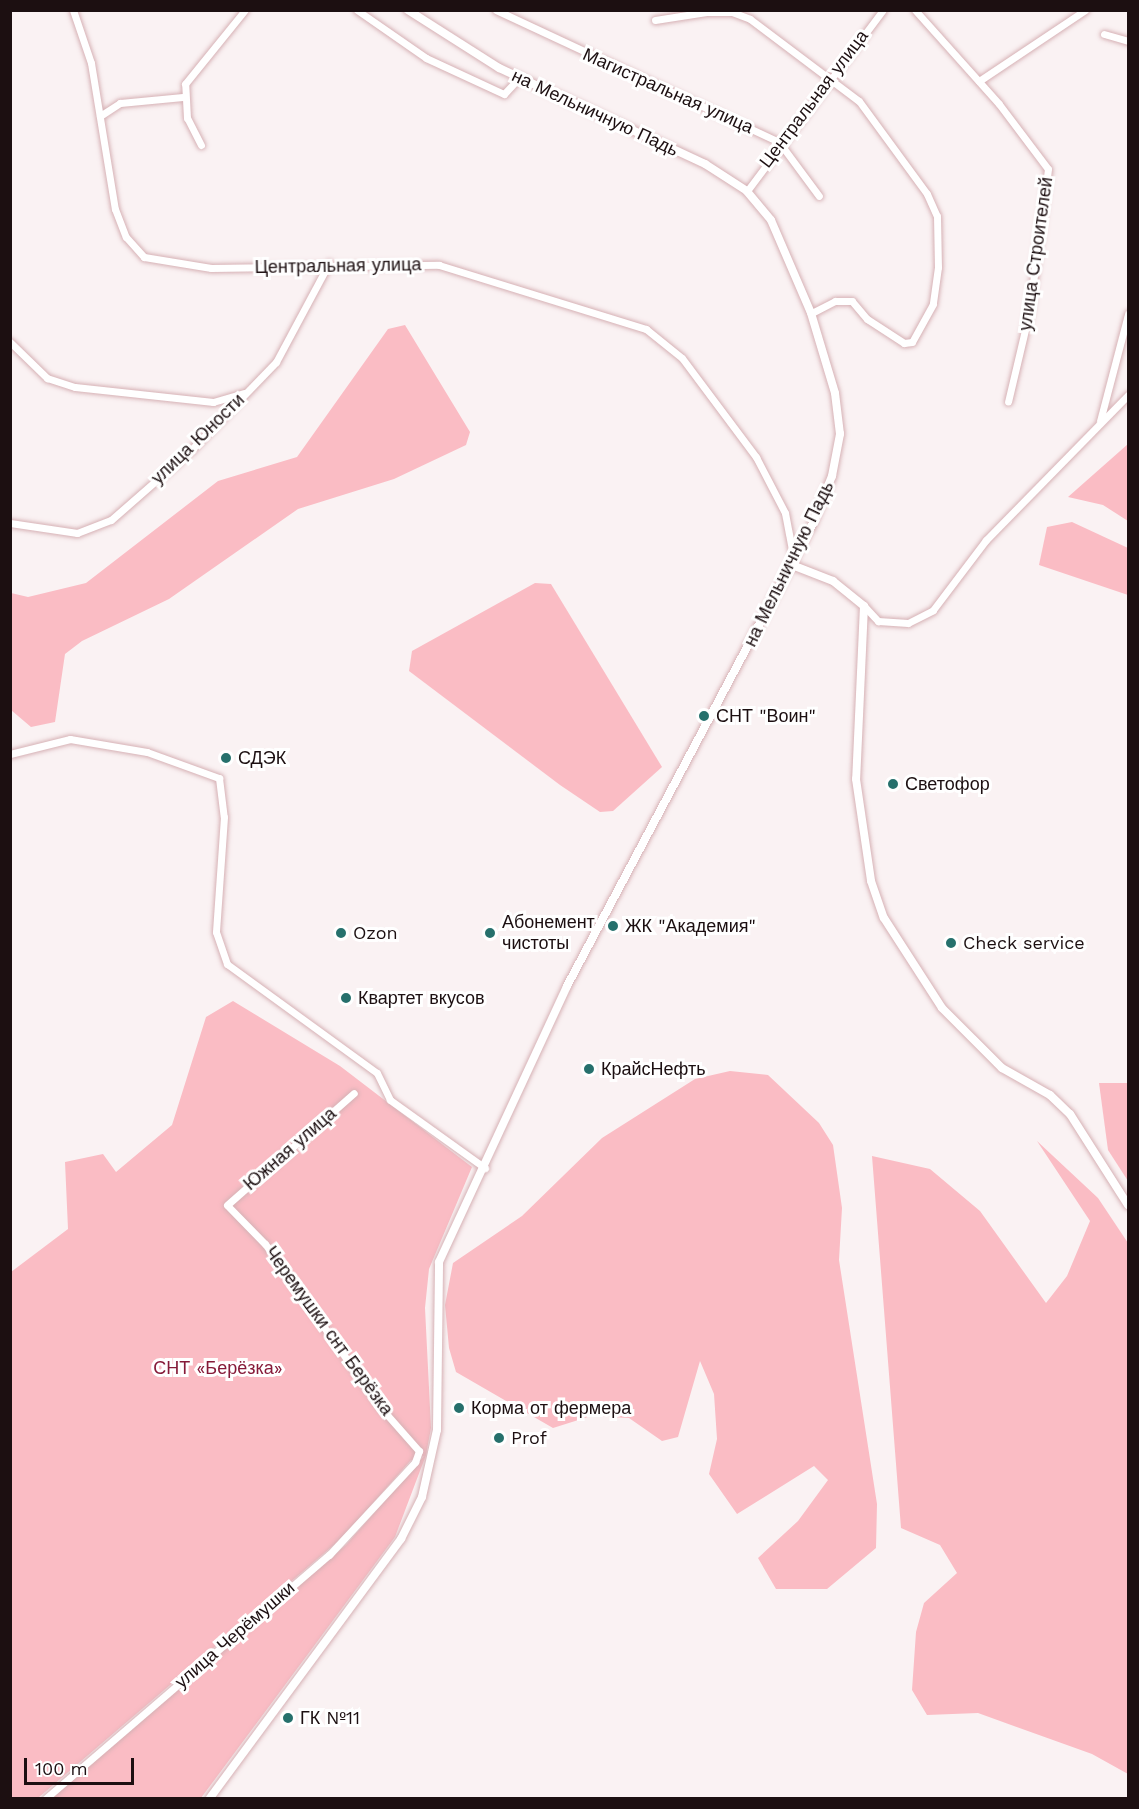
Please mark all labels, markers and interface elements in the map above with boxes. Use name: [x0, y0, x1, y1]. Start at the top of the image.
street label: Центральная улица: [755, 26, 873, 172]
street label: Магистральная улица: [579, 44, 757, 138]
street label: на Мельничную Падь: [508, 65, 682, 161]
street label: улица Строителей: [1015, 176, 1057, 332]
street label: Центральная улица: [254, 254, 422, 278]
street label: улица Юности: [147, 389, 249, 489]
street label: на Мельничную Падь: [740, 478, 838, 650]
place label: СНТ "Воин": [716, 705, 816, 727]
marker: СНТ "Воин": [697, 709, 711, 723]
place label: СДЭК: [238, 747, 286, 769]
marker: СДЭК: [219, 751, 233, 765]
place label: Светофор: [905, 773, 990, 795]
marker: Светофор: [886, 777, 900, 791]
place label: Абонемент чистоты: [502, 912, 595, 954]
place label: ЖК "Академия": [625, 915, 756, 937]
marker: ЖК "Академия": [606, 919, 620, 933]
place label: Ozon: [353, 922, 398, 944]
marker: Ozon: [334, 926, 348, 940]
marker: Абонемент чистоты: [483, 926, 497, 940]
place label: Check service: [963, 932, 1085, 954]
marker: Check service: [944, 936, 958, 950]
place label: Квартет вкусов: [358, 987, 485, 1009]
marker: Квартет вкусов: [339, 991, 353, 1005]
place label: КрайсНефть: [601, 1058, 706, 1080]
marker: КрайсНефть: [582, 1062, 596, 1076]
street label: Южная улица: [239, 1103, 341, 1195]
street label: Черемушки снт Берёзка: [260, 1242, 398, 1420]
park label: СНТ «Берёзка»: [153, 1357, 283, 1379]
place label: Корма от фермера: [471, 1397, 631, 1419]
marker: Корма от фермера: [452, 1401, 466, 1415]
place label: Prof: [511, 1427, 547, 1449]
marker: Prof: [492, 1431, 506, 1445]
street label: улица Черёмушки: [171, 1577, 299, 1693]
place label: ГК №11: [300, 1707, 360, 1729]
marker: ГК №11: [281, 1711, 295, 1725]
scale bar: [27, 1746, 136, 1784]
text: 100 m: [35, 1758, 88, 1779]

